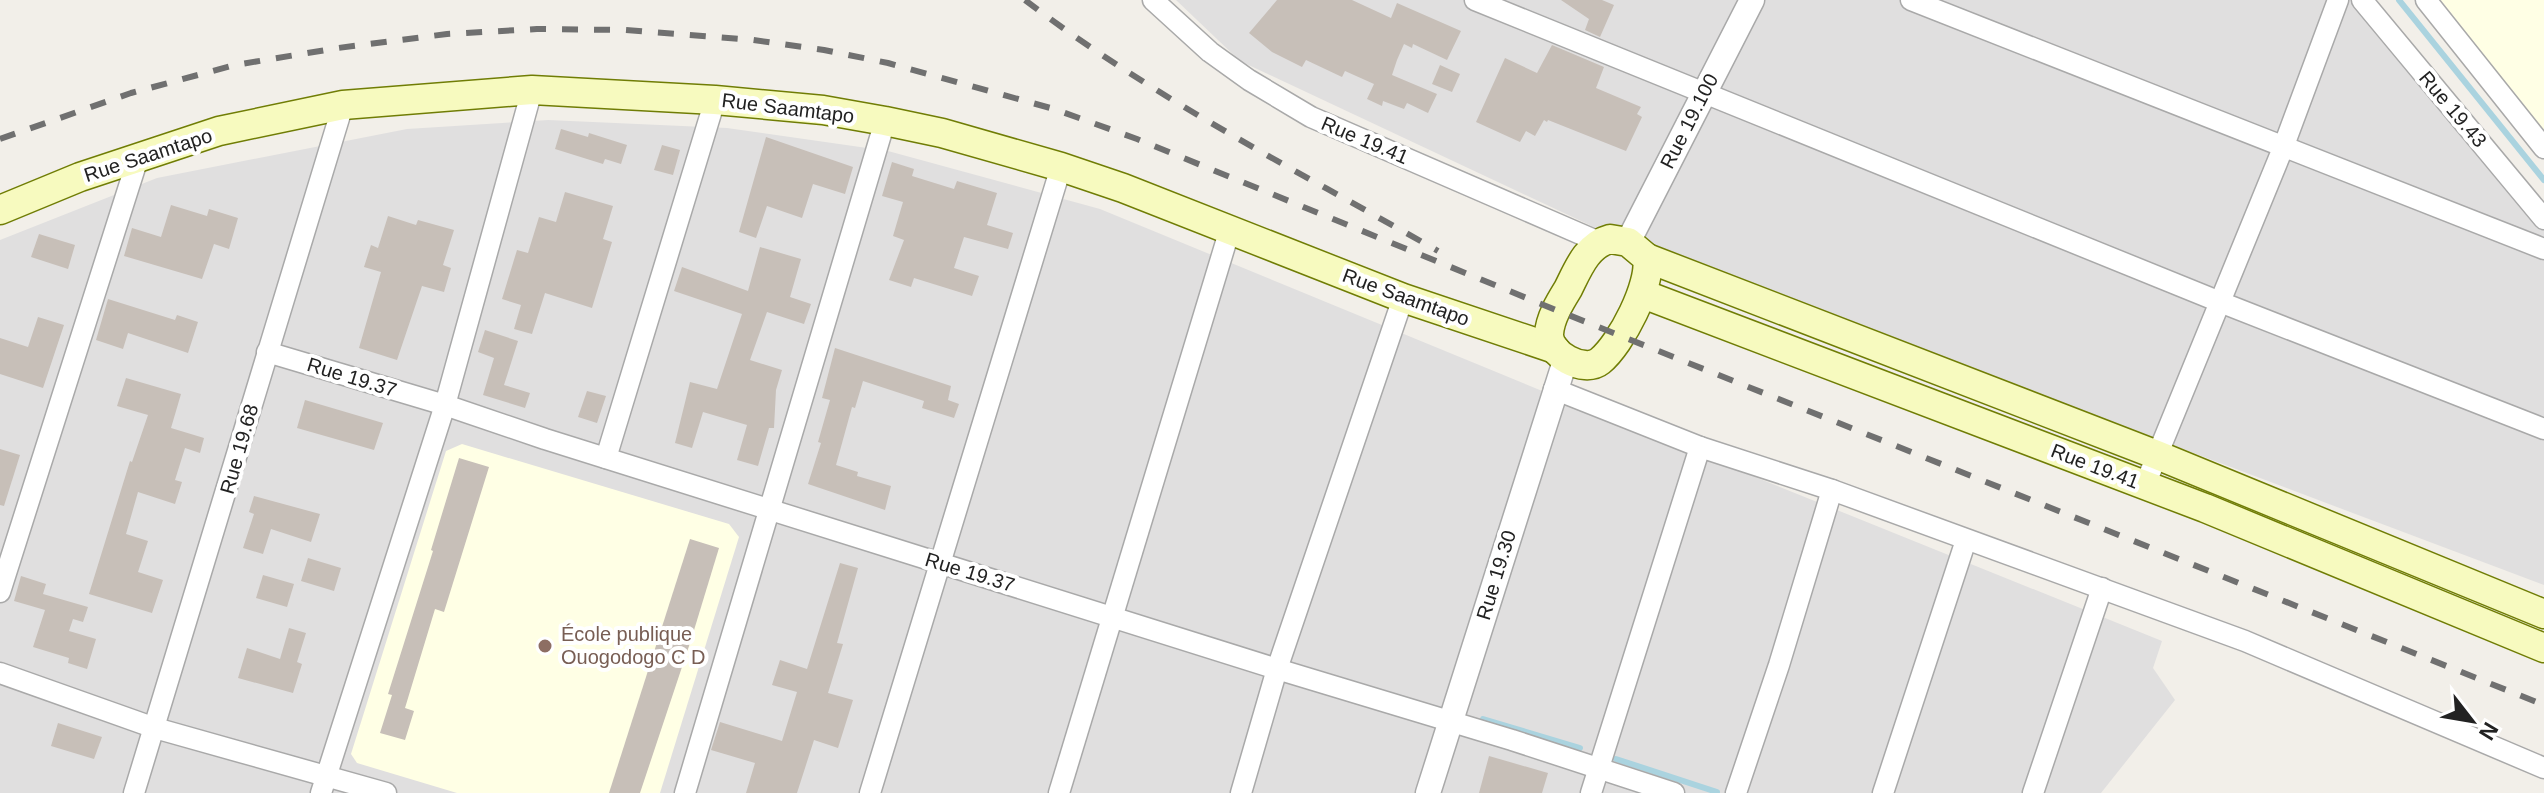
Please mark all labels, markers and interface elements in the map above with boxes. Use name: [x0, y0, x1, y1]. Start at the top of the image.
street label: Rue 19.43: [2415, 67, 2491, 151]
street label: Rue 19.100: [1656, 70, 1722, 172]
street label: Rue Saamtapo: [720, 89, 856, 127]
street label: Rue 19.41: [1318, 112, 1412, 168]
street label: Rue Saamtapo: [81, 124, 215, 186]
street label: Rue Saamtapo: [1340, 264, 1472, 330]
street label: Rue 19.37: [305, 353, 399, 401]
street label: Rue 19.68: [216, 402, 262, 496]
street label: Rue 19.41: [2048, 439, 2142, 493]
street label: Rue 19.30: [1472, 528, 1520, 622]
street label: Rue 19.37: [923, 548, 1017, 596]
place label: École publique Ouogodogo C D: [561, 623, 706, 668]
marker: École publique Ouogodogo C D: [536, 637, 554, 655]
north arrow: [2432, 681, 2512, 761]
text: N: [2474, 718, 2504, 744]

